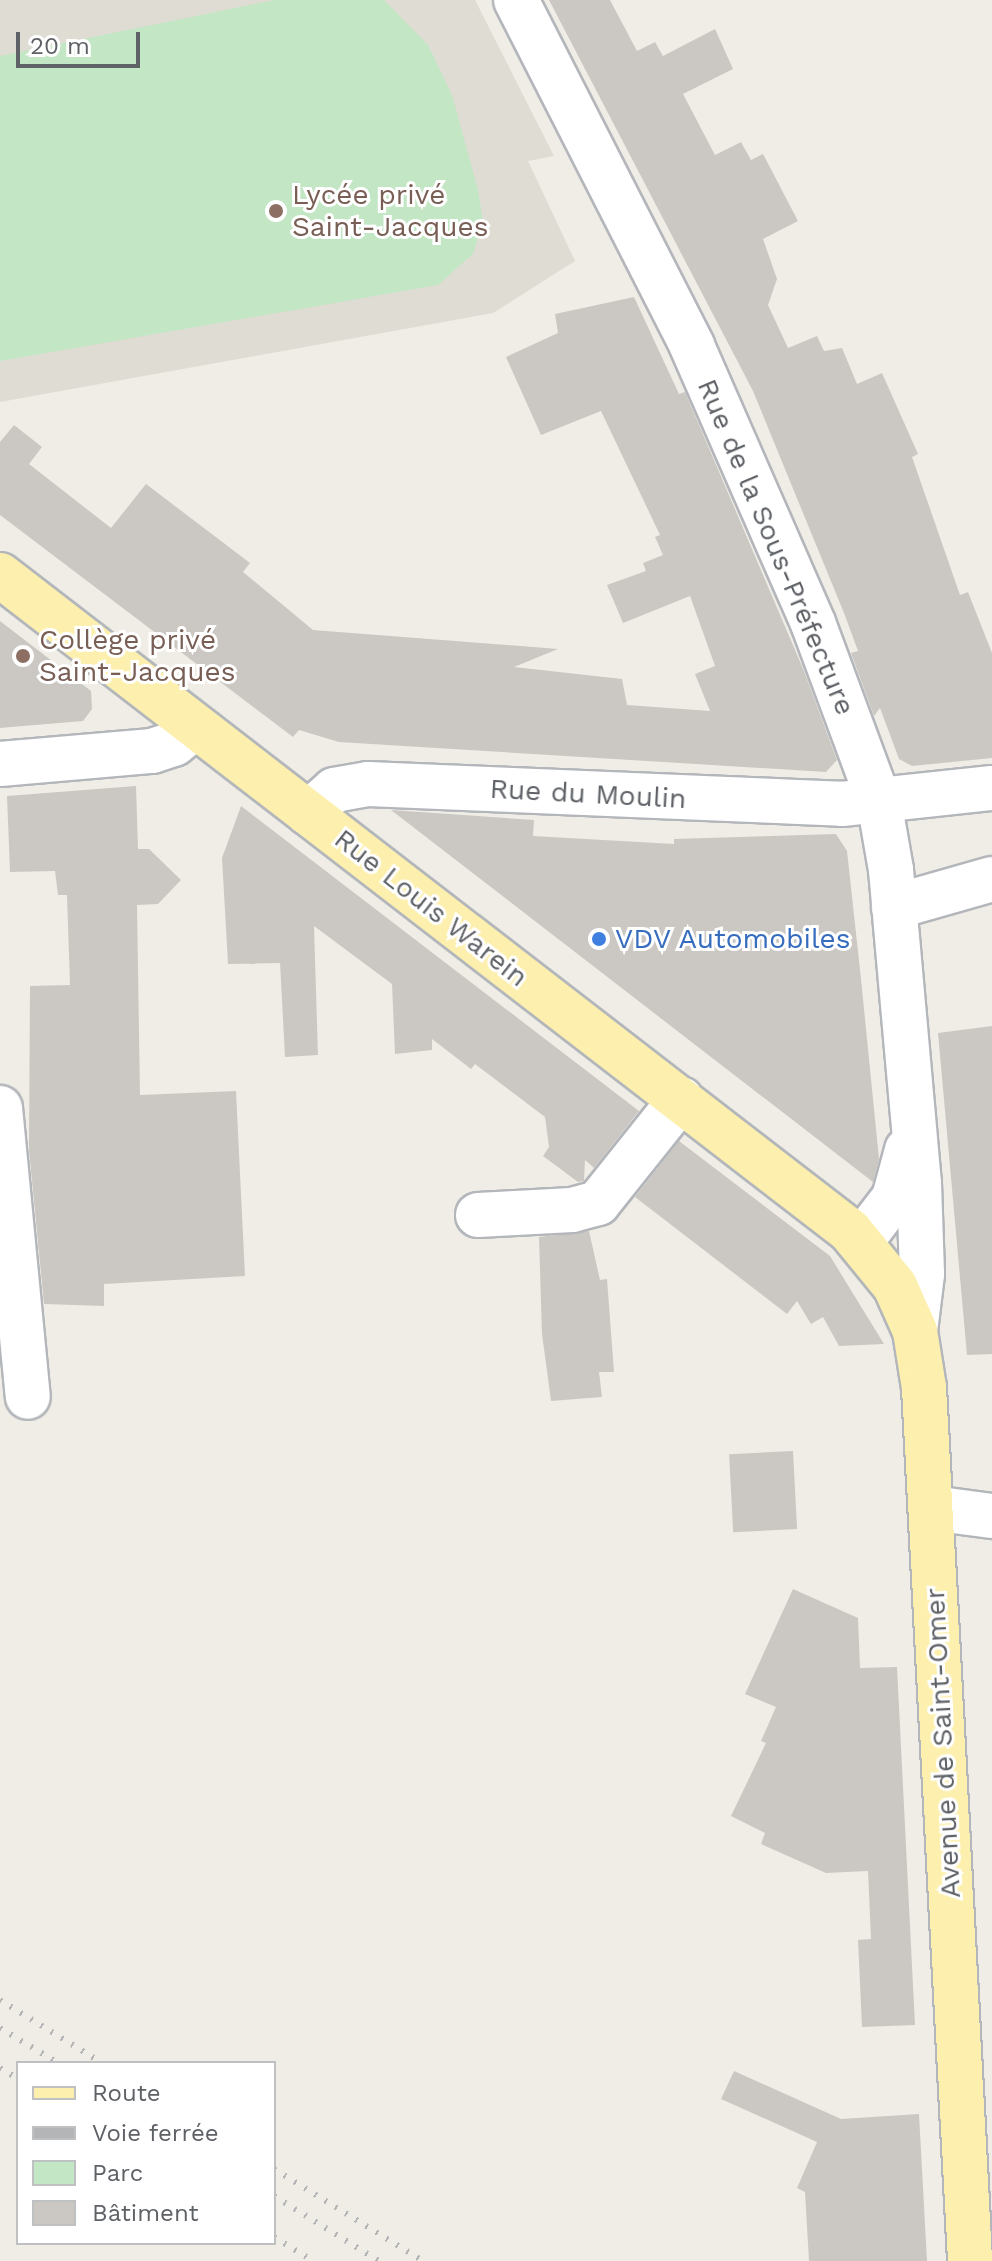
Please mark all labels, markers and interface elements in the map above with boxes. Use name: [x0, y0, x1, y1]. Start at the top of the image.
scale bar: [20, 16, 144, 66]
text: 20 m: [30, 32, 90, 60]
place label: Lycée privé Saint-Jacques: [292, 178, 488, 244]
marker: Lycée privé Saint-Jacques: [267, 202, 285, 220]
street label: Rue de la Sous-Préfecture: [690, 374, 862, 720]
place label: Collège privé Saint-Jacques: [39, 623, 235, 689]
marker: Collège privé Saint-Jacques: [14, 647, 32, 665]
street label: Rue du Moulin: [489, 772, 687, 816]
street label: Rue Louis Warein: [327, 822, 535, 994]
place label: VDV Automobiles: [615, 922, 853, 956]
marker: VDV Automobiles: [590, 930, 608, 948]
street label: Avenue de Saint-Omer: [918, 1587, 968, 1899]
legend: [16, 2061, 276, 2245]
text: Route: [92, 2079, 161, 2107]
text: Voie ferrée: [92, 2119, 219, 2147]
text: Parc: [92, 2159, 143, 2187]
text: Bâtiment: [92, 2199, 199, 2227]

